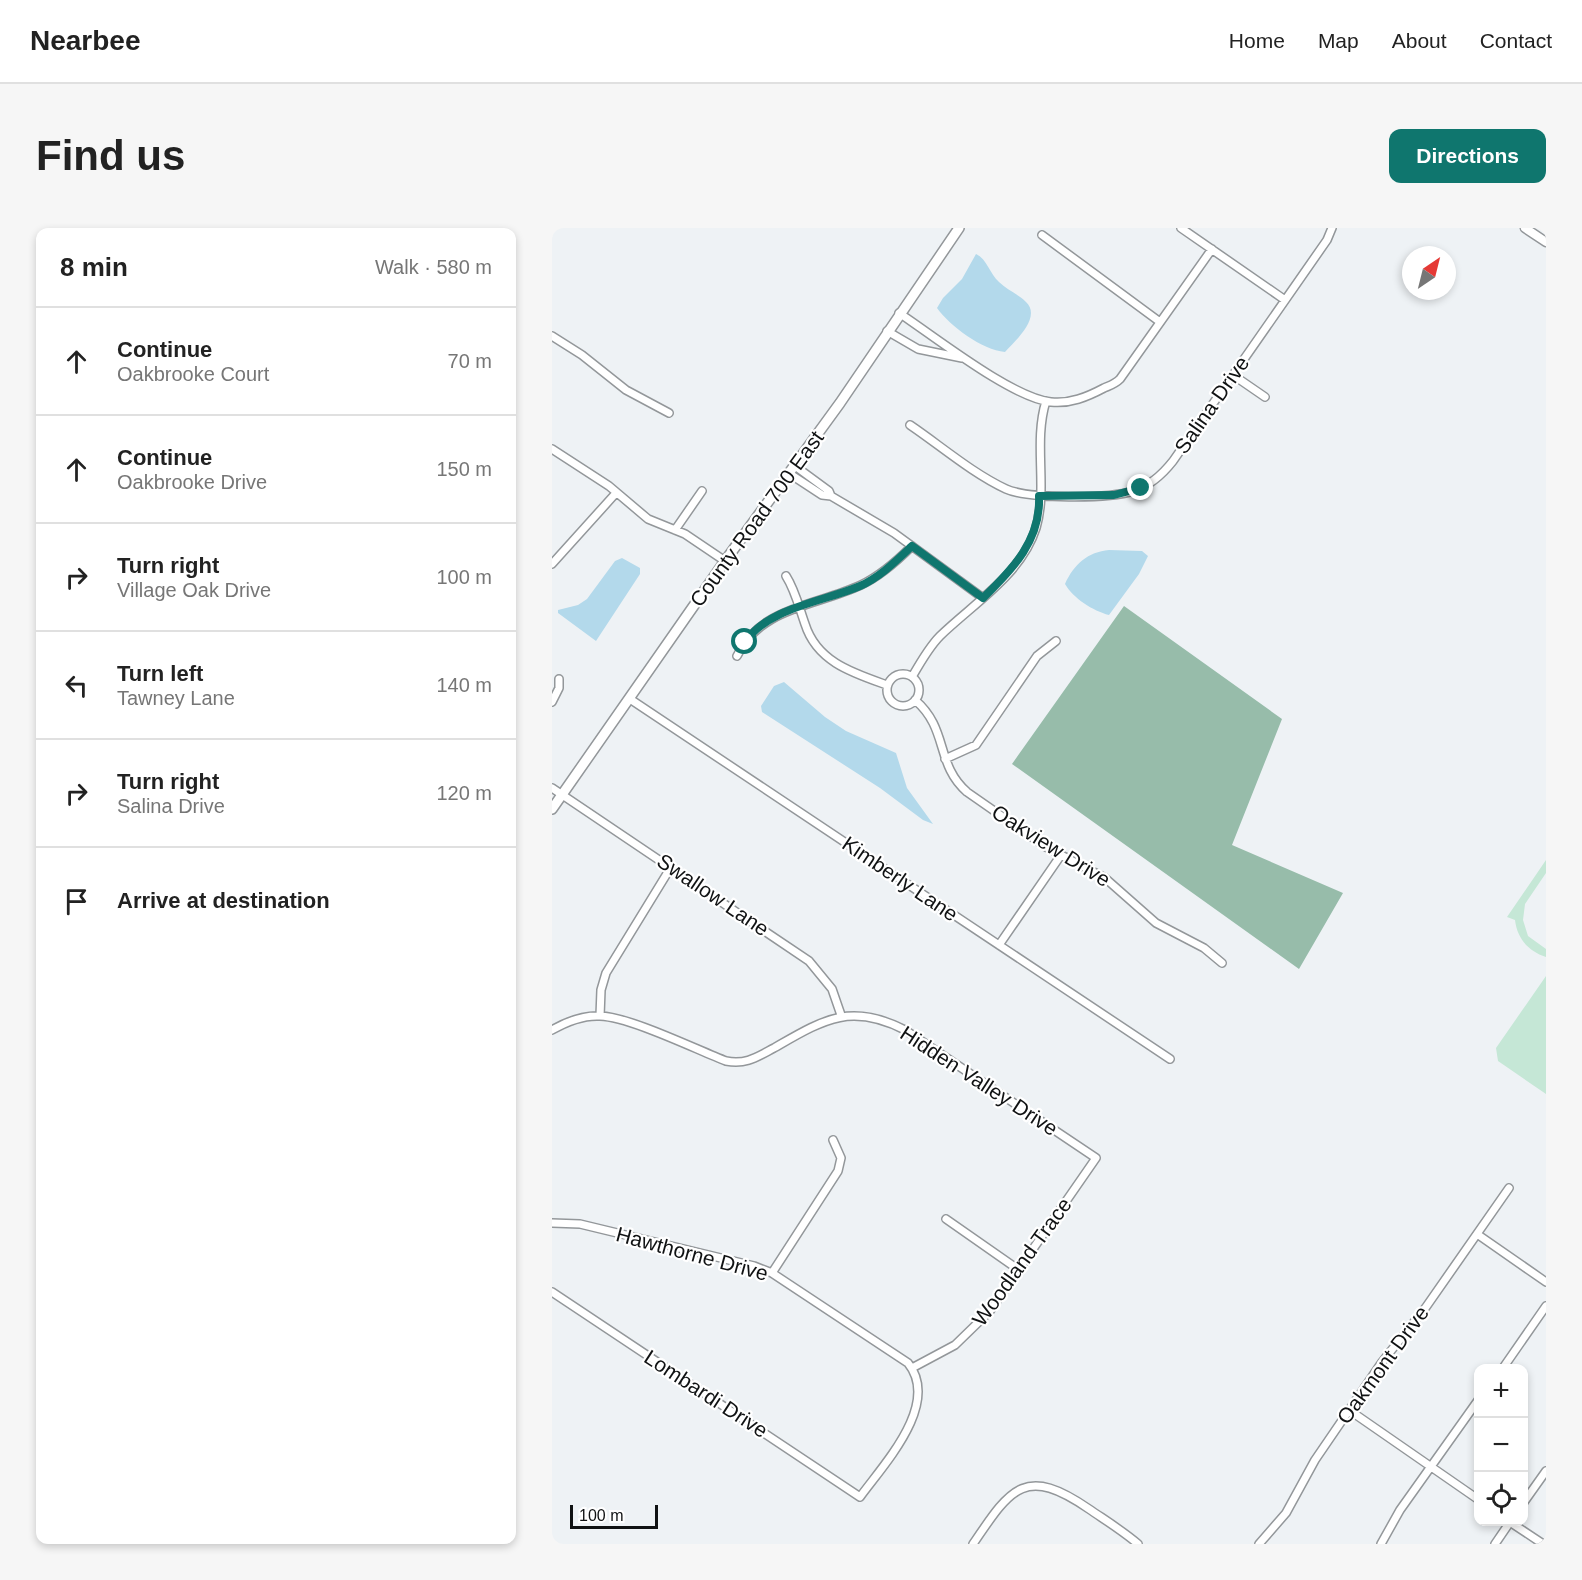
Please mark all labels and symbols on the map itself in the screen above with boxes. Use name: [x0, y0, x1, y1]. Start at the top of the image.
north arrow: [1402, 246, 1456, 300]
street label: Salina Drive: [1170, 352, 1253, 458]
street label: County Road 700 East: [685, 426, 828, 611]
route end: [1127, 474, 1153, 500]
route start: [731, 628, 757, 654]
street label: Oakview Drive: [988, 800, 1115, 891]
street label: Kimberly Lane: [838, 832, 962, 926]
street label: Swallow Lane: [653, 849, 773, 940]
street label: Hidden Valley Drive: [896, 1021, 1062, 1140]
street label: Woodland Trace: [967, 1193, 1076, 1330]
street label: Hawthorne Drive: [614, 1222, 771, 1285]
street label: Oakmont Drive: [1332, 1301, 1433, 1428]
street label: Lombardi Drive: [640, 1345, 772, 1442]
scale bar: [570, 1502, 658, 1530]

